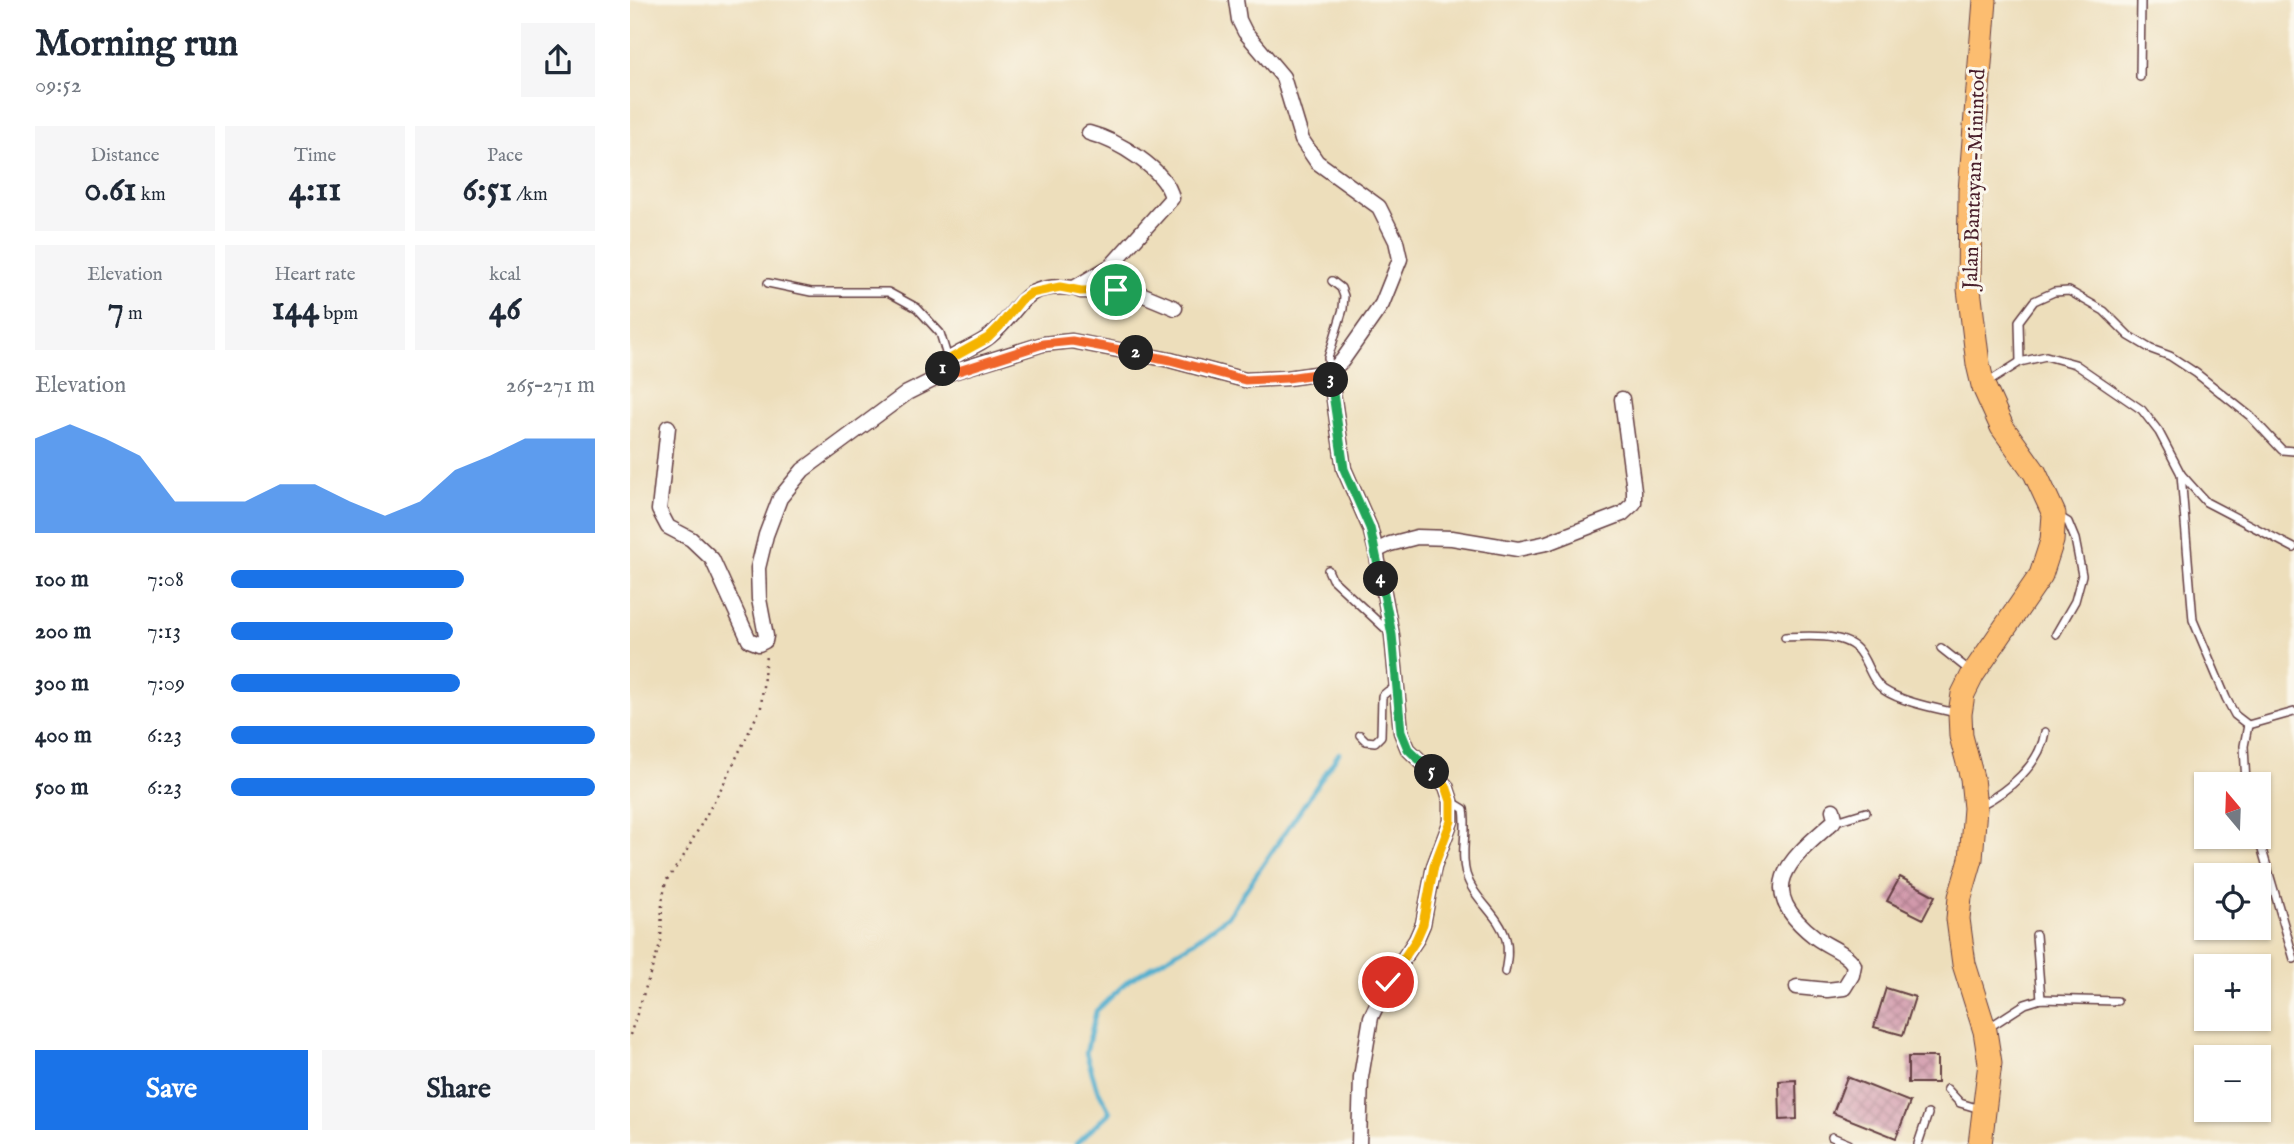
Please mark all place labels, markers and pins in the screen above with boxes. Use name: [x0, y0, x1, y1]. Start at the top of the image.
pin: [1086, 260, 1146, 320]
pin: 2: [1119, 336, 1154, 370]
pin: 1: [926, 352, 960, 386]
pin: 3: [1314, 362, 1348, 398]
pin: 4: [1364, 562, 1398, 596]
pin: 5: [1414, 754, 1450, 790]
pin: [1358, 952, 1418, 1012]

